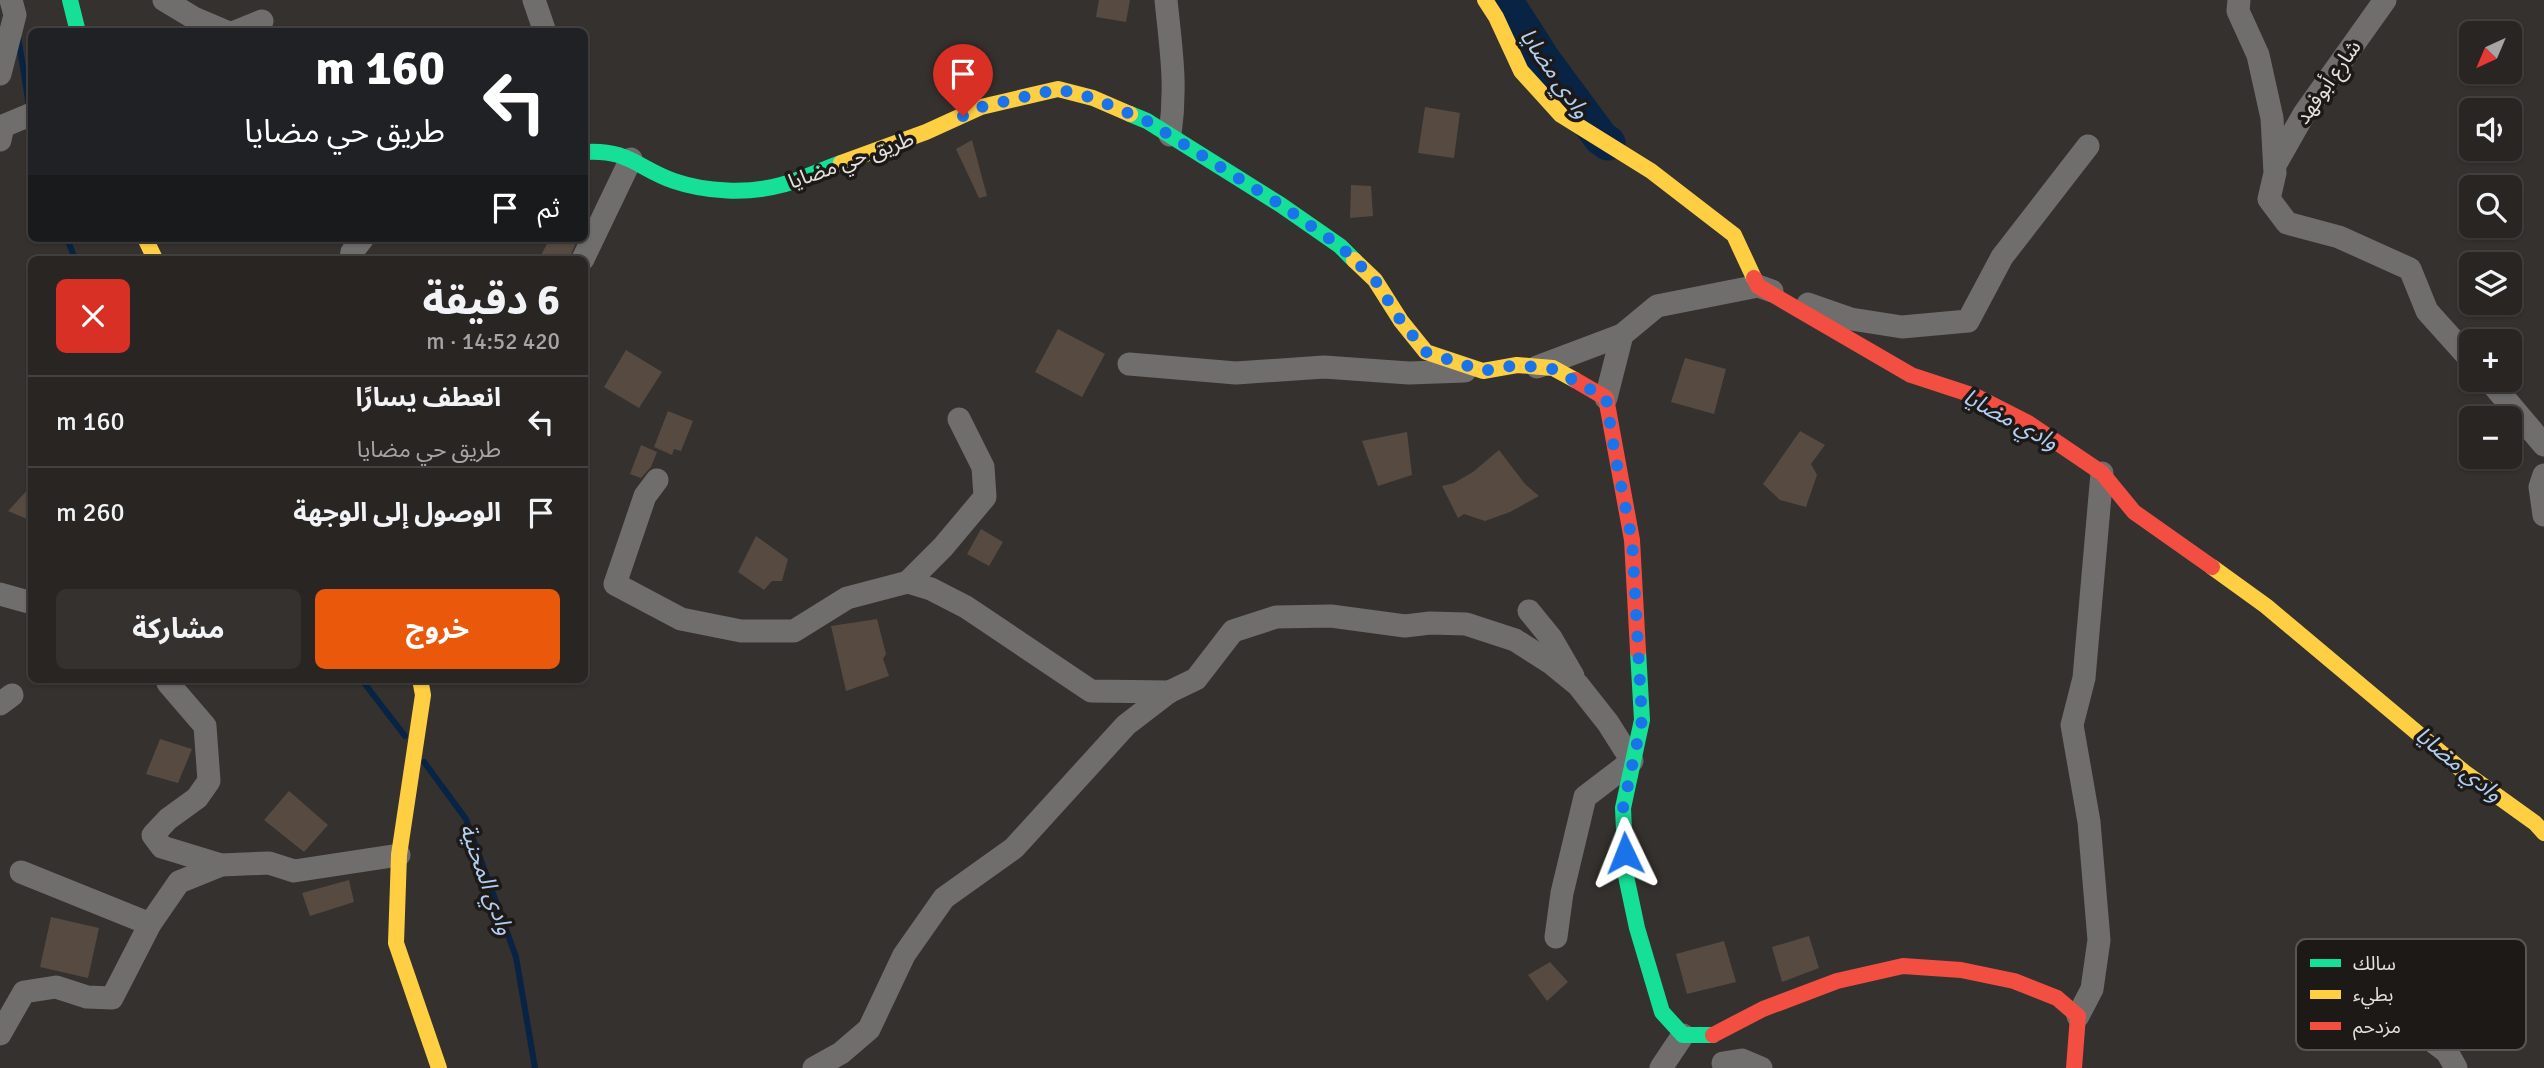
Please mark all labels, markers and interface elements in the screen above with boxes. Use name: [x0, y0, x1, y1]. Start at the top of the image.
north arrow: [2459, 21, 2522, 84]
map controls: [2459, 21, 2522, 469]
water label: وادي مضايا: [1510, 23, 1596, 126]
street label: شارع أبوفهد: [2289, 35, 2368, 130]
text: 160 m: [315, 38, 445, 98]
pin: [933, 44, 993, 116]
icon: arrive: [944, 55, 982, 93]
icon: left: [469, 56, 560, 147]
button: sound: [2459, 98, 2522, 161]
text: طريق حي مضايا: [244, 112, 445, 151]
street label: طريق حي مضايا: [785, 125, 918, 197]
button: search: [2459, 175, 2522, 238]
icon: arrive: [486, 189, 524, 227]
text: ثم: [538, 193, 560, 225]
button: layers: [2459, 252, 2522, 315]
text: 6 دقيقة: [422, 275, 560, 326]
button: close: [56, 279, 130, 353]
text: 420 m · 14:52: [426, 327, 560, 356]
button: +: [2459, 329, 2522, 392]
text: انعطف يسارًا: [356, 382, 501, 414]
water label: وادي مضايا: [1957, 382, 2063, 459]
icon: left: [522, 403, 560, 441]
text: 160 m: [56, 406, 125, 438]
button: −: [2459, 406, 2522, 469]
text: طريق حي مضايا: [357, 435, 501, 464]
icon: arrive: [522, 494, 560, 532]
text: 260 m: [56, 497, 125, 529]
text: الوصول إلى الوجهة: [293, 497, 501, 529]
button: مشاركة: [56, 589, 301, 669]
button: خروج: [315, 589, 560, 669]
water label: وادي مضايا: [2407, 721, 2508, 811]
position arrow: [1588, 816, 1662, 890]
water label: وادي المحنية: [450, 820, 520, 940]
legend: [2296, 939, 2526, 1050]
text: سالك: [2353, 952, 2396, 976]
text: بطيء: [2353, 983, 2393, 1009]
text: مزدحم: [2353, 1015, 2401, 1041]

